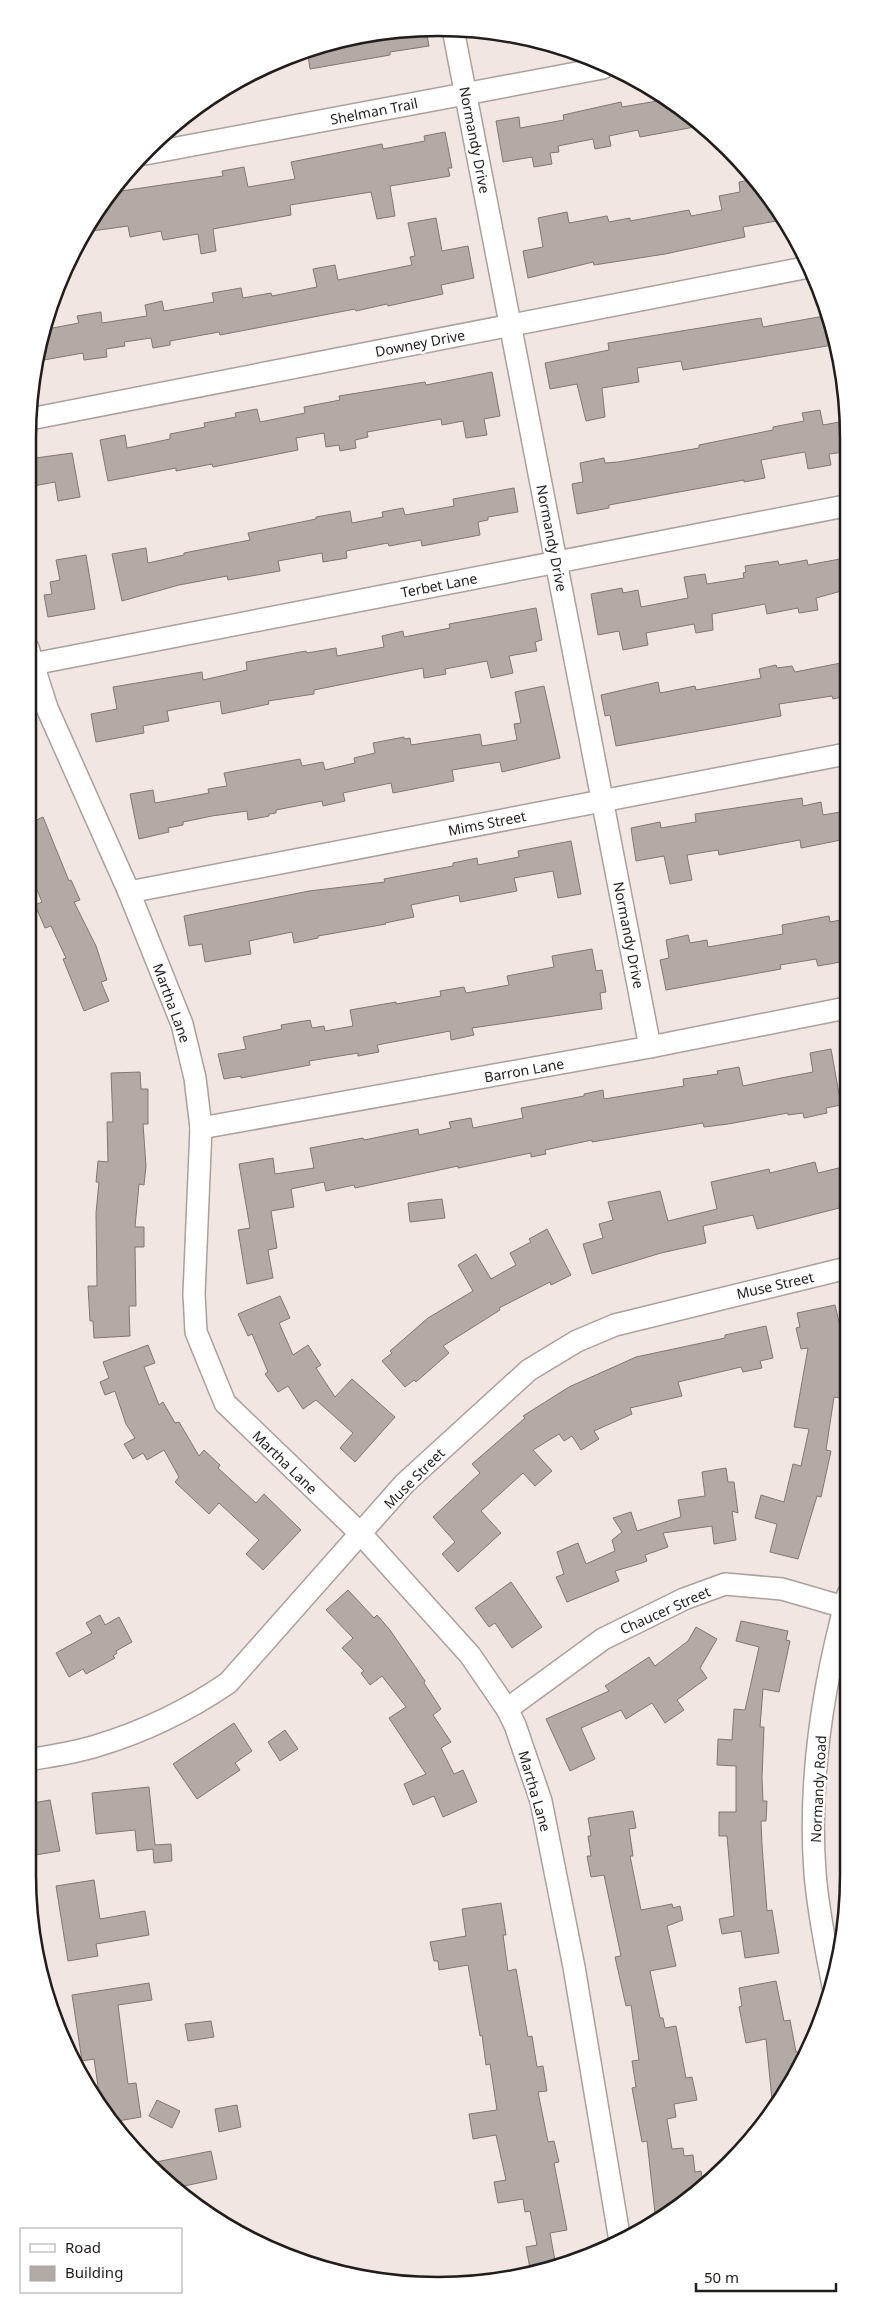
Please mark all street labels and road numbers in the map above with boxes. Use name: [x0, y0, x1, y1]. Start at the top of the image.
street label: Normandy Drive: [455, 85, 495, 195]
street label: Shelman Trail: [329, 93, 419, 129]
street label: Downey Drive: [373, 325, 467, 361]
street label: Normandy Drive: [532, 483, 572, 593]
street label: Terbet Lane: [399, 568, 479, 602]
street label: Mims Street: [446, 806, 528, 840]
street label: Normandy Drive: [609, 880, 649, 990]
street label: Martha Lane: [149, 961, 195, 1045]
street label: Barron Lane: [483, 1054, 566, 1086]
street label: Muse Street: [735, 1267, 815, 1303]
street label: Martha Lane: [248, 1426, 322, 1498]
street label: Muse Street: [379, 1443, 449, 1513]
street label: Chaucer Street: [617, 1582, 713, 1638]
street label: Normandy Road: [806, 1735, 830, 1843]
street label: Martha Lane: [514, 1748, 556, 1834]

